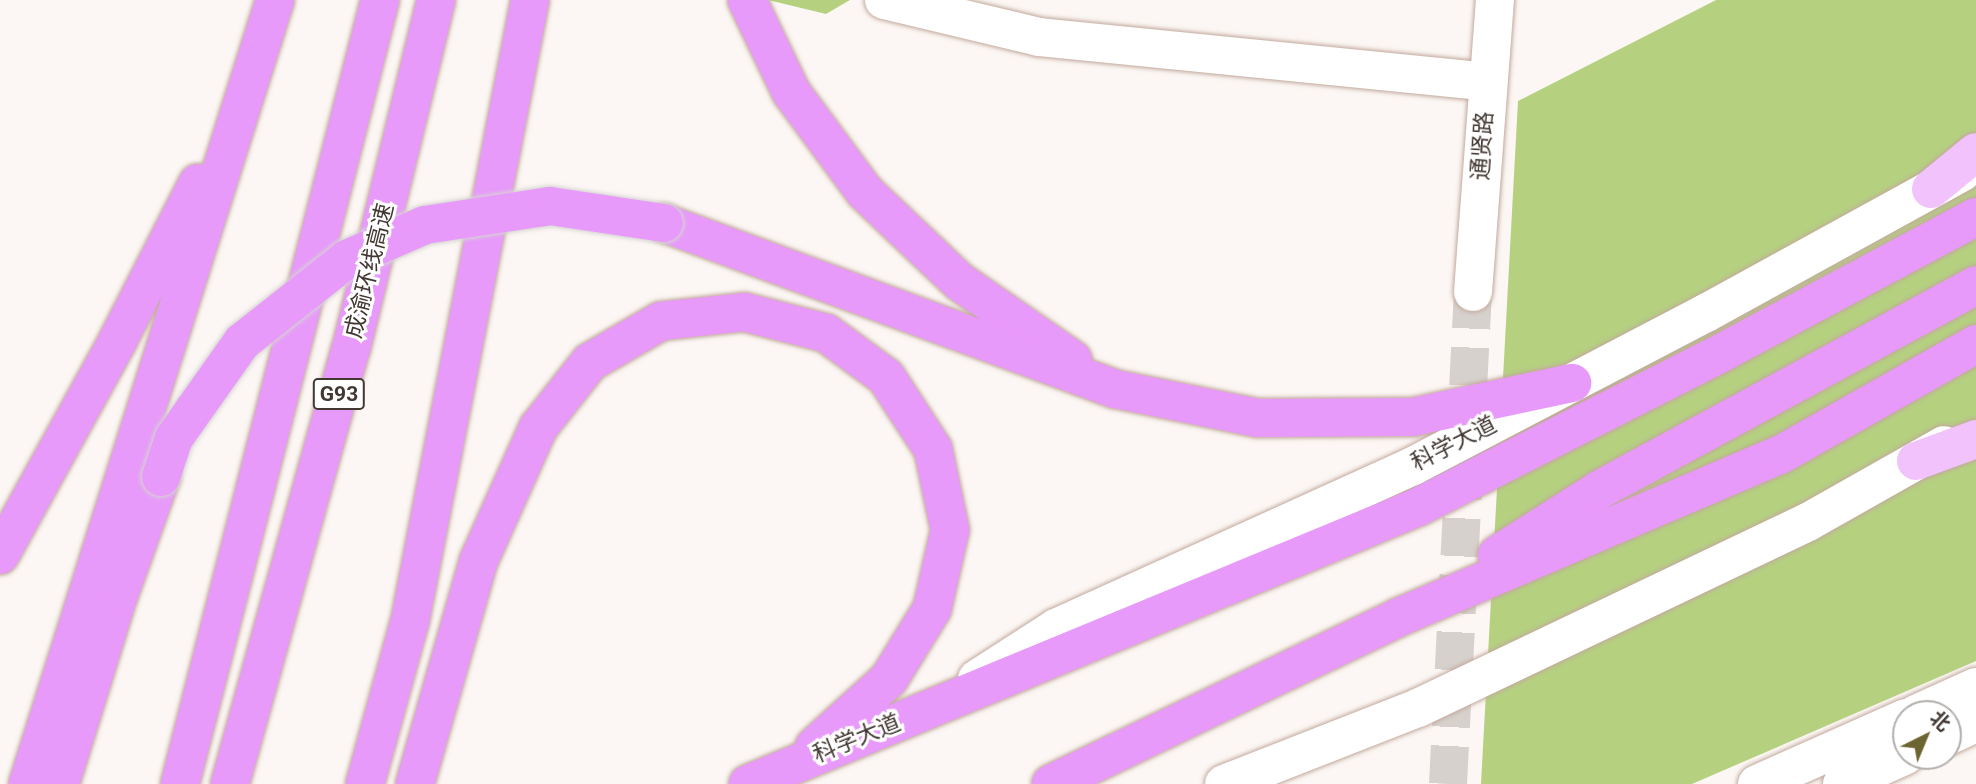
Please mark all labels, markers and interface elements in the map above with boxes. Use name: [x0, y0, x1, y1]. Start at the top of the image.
street label: 通贤路: [1467, 111, 1499, 181]
street label: 成渝环线高速: [340, 201, 400, 341]
road number: G93: [313, 376, 365, 412]
street label: 科学大道: [1407, 411, 1501, 477]
north arrow: [1892, 700, 1962, 770]
text: 北: [1925, 706, 1955, 736]
street label: 科学大道: [809, 709, 905, 769]

